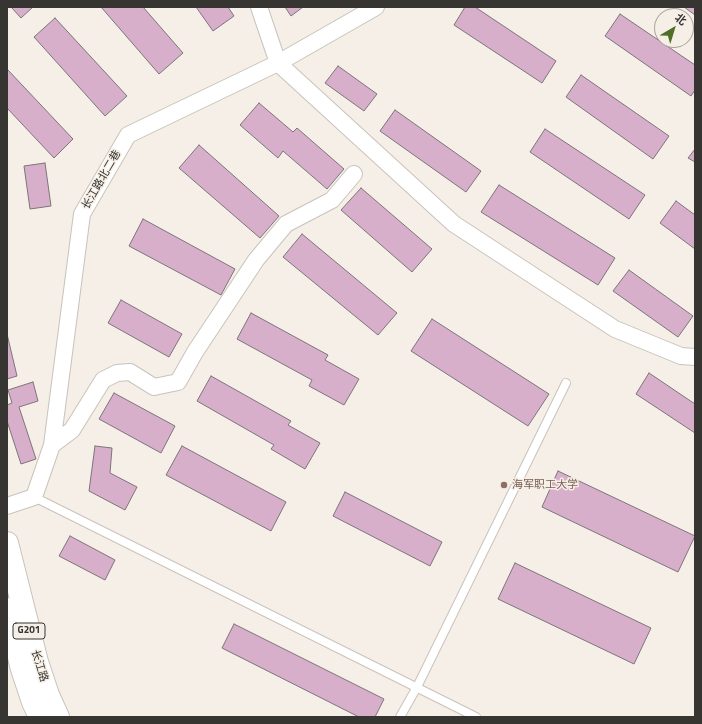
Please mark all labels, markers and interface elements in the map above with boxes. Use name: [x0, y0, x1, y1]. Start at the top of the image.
north arrow: [654, 8, 694, 48]
text: 北: [672, 10, 690, 29]
street label: 长江路北二巷: [80, 148, 124, 212]
place label: 海军职工大学: [512, 478, 578, 492]
marker: 海军职工大学: [499, 480, 509, 490]
road number: G201: [13, 623, 45, 639]
street label: 长江路: [28, 648, 50, 684]

